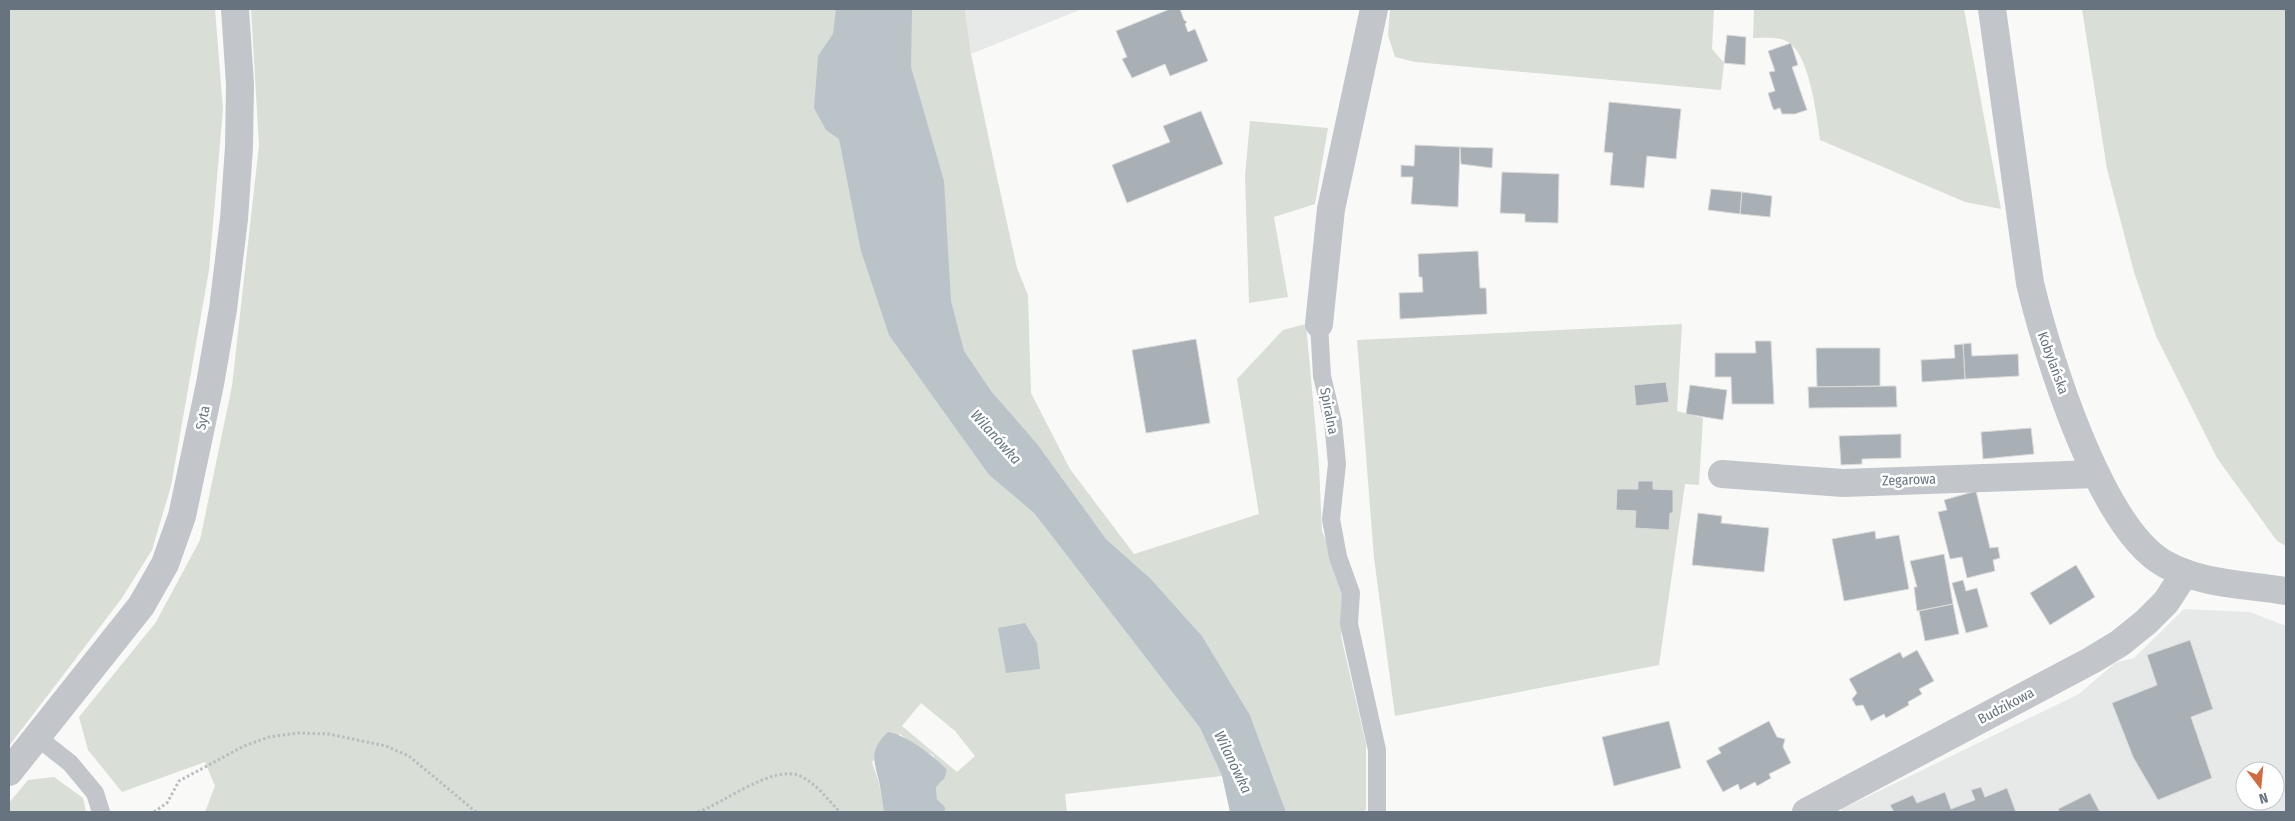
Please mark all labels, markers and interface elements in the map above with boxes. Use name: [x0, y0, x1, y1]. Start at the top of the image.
street label: Kobylańska: [2034, 329, 2072, 397]
street label: Spiralna: [1316, 386, 1342, 436]
street label: Syta: [192, 404, 214, 432]
water label: Wilanówka: [967, 406, 1025, 468]
street label: Zegarowa: [1882, 471, 1936, 489]
street label: Budzikowa: [1975, 684, 2037, 728]
water label: Wilanówka: [1210, 728, 1256, 796]
north arrow: [2235, 761, 2285, 811]
text: N: [2257, 789, 2270, 807]

